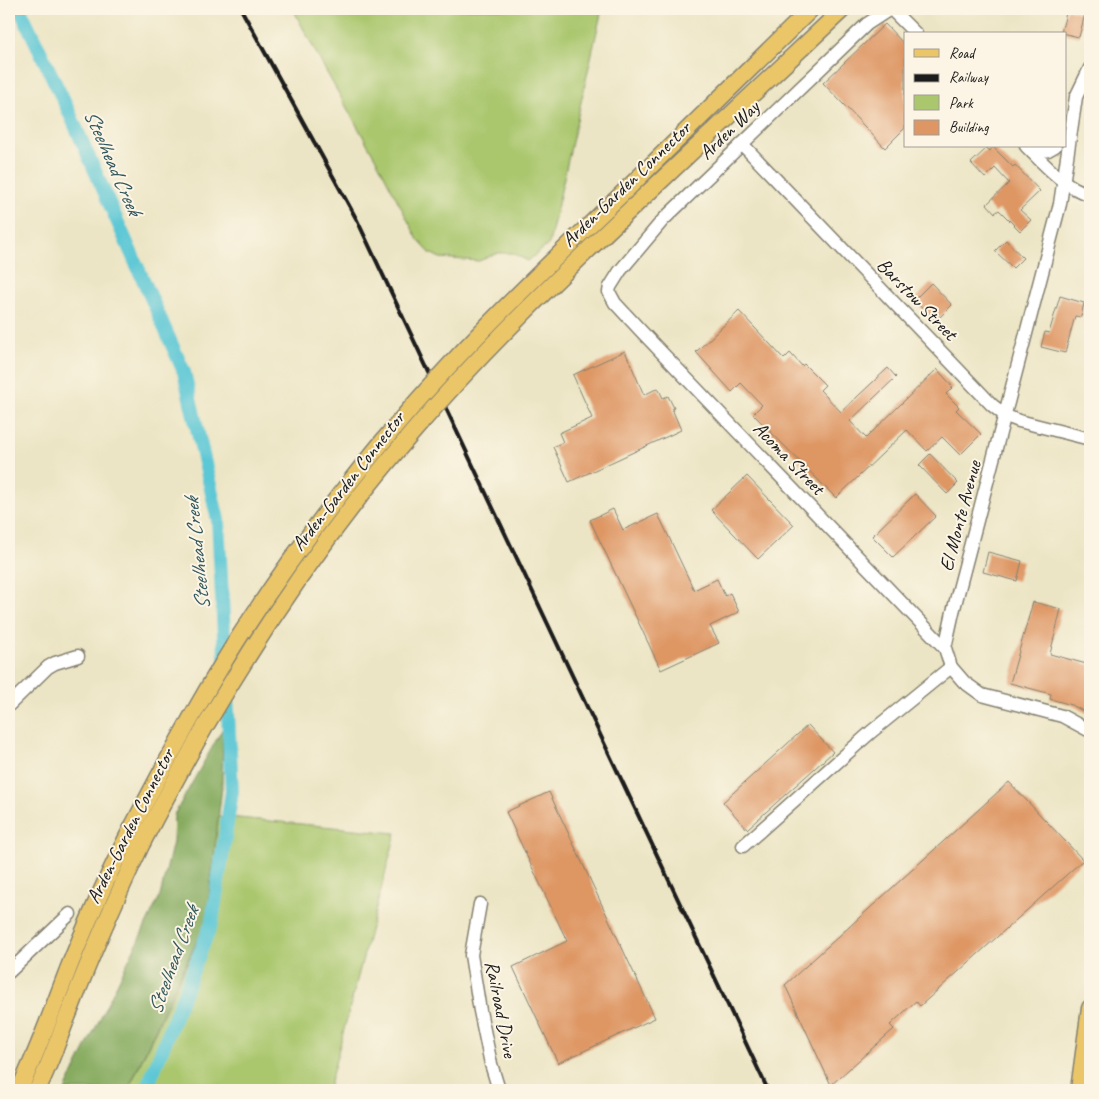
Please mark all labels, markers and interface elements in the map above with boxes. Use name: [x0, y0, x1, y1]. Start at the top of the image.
legend: [904, 32, 1066, 148]
text: Road: [949, 44, 976, 63]
text: Railway: [949, 68, 990, 87]
street label: Arden Way: [694, 94, 766, 165]
text: Park: [949, 94, 974, 113]
water label: Steelhead Creek: [78, 105, 150, 223]
street label: Arden-Garden Connector: [556, 115, 697, 252]
text: Building: [949, 118, 989, 137]
street label: Barstow Street: [871, 252, 964, 347]
street label: Arden-Garden Connector: [286, 405, 411, 556]
street label: Acoma Street: [748, 416, 832, 502]
street label: El Monte Avenue: [933, 457, 987, 574]
water label: Steelhead Creek: [178, 492, 216, 611]
street label: Arden-Garden Connector: [80, 743, 181, 907]
water label: Steelhead Creek: [142, 899, 206, 1017]
street label: Railroad Drive: [479, 959, 523, 1061]

